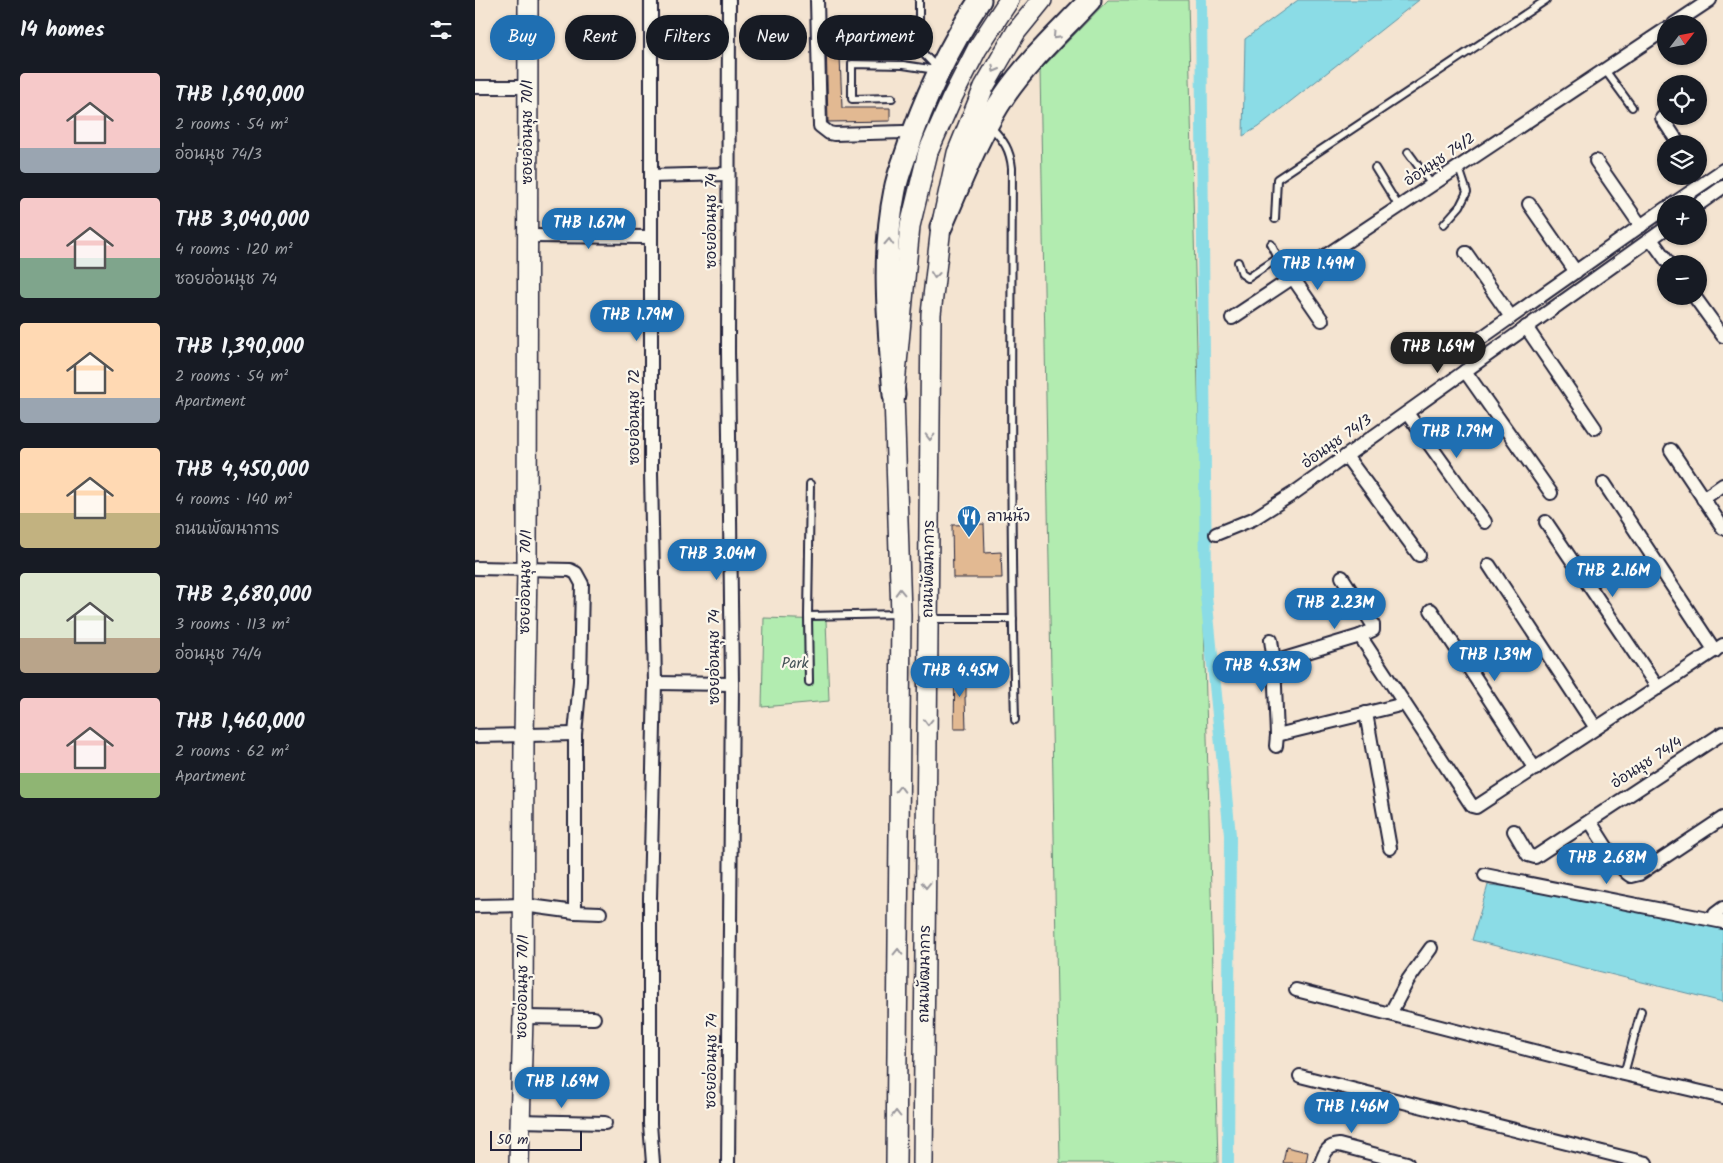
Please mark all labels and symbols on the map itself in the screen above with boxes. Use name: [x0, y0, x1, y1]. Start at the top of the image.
north arrow: [1657, 15, 1707, 65]
one-way arrow: [1053, 30, 1062, 39]
one-way arrow: [991, 63, 1001, 72]
street label: ซอยอ่อนนุช 70/1: [516, 79, 540, 184]
street label: อ่อนนุช 74/2: [1399, 127, 1481, 193]
street label: ซอยอ่อนนุช 74: [700, 173, 724, 269]
pin: THB 1.67M: [532, 208, 646, 250]
one-way arrow: [883, 238, 894, 246]
pin: THB 1.49M: [1261, 248, 1375, 291]
one-way arrow: [930, 271, 941, 279]
pin: THB 1.79M: [580, 300, 694, 342]
pin: THB 1.69M: [1381, 332, 1495, 374]
street label: ซอยอ่อนนุช 72: [623, 369, 647, 465]
street label: อ่อนนุช 74/3: [1297, 409, 1378, 475]
pin: THB 1.79M: [1400, 416, 1514, 459]
one-way arrow: [925, 434, 935, 442]
restaurant icon: ลานนัว: [956, 504, 982, 538]
place label: ลานนัว: [987, 505, 1030, 529]
street label: ถนนพัฒนาการ: [916, 520, 942, 618]
street label: ซอยอ่อนนุช 70/1: [513, 529, 539, 635]
pin: THB 3.04M: [660, 538, 774, 581]
pin: THB 2.16M: [1556, 556, 1670, 598]
one-way arrow: [895, 588, 906, 596]
pin: THB 2.23M: [1278, 588, 1392, 630]
street label: ซอยอ่อนนุช 74: [703, 609, 727, 705]
pin: THB 1.39M: [1438, 640, 1552, 682]
pin: THB 4.53M: [1205, 650, 1319, 693]
park label: Park: [781, 652, 810, 676]
pin: THB 4.45M: [903, 656, 1017, 698]
one-way arrow: [923, 719, 933, 727]
street label: อ่อนนุช 74/4: [1606, 731, 1688, 795]
one-way arrow: [895, 785, 905, 793]
pin: THB 2.68M: [1550, 842, 1664, 885]
one-way arrow: [921, 882, 931, 889]
street label: ถนนพัฒนาการ: [912, 925, 938, 1023]
street label: ซอยอ่อนนุช 70/1: [510, 934, 536, 1040]
one-way arrow: [893, 948, 903, 956]
street label: ซอยอ่อนนุช 74: [699, 1013, 725, 1109]
pin: THB 1.69M: [505, 1066, 619, 1109]
pin: THB 1.46M: [1295, 1092, 1409, 1134]
one-way arrow: [891, 1110, 901, 1118]
scale bar: [490, 1128, 583, 1151]

